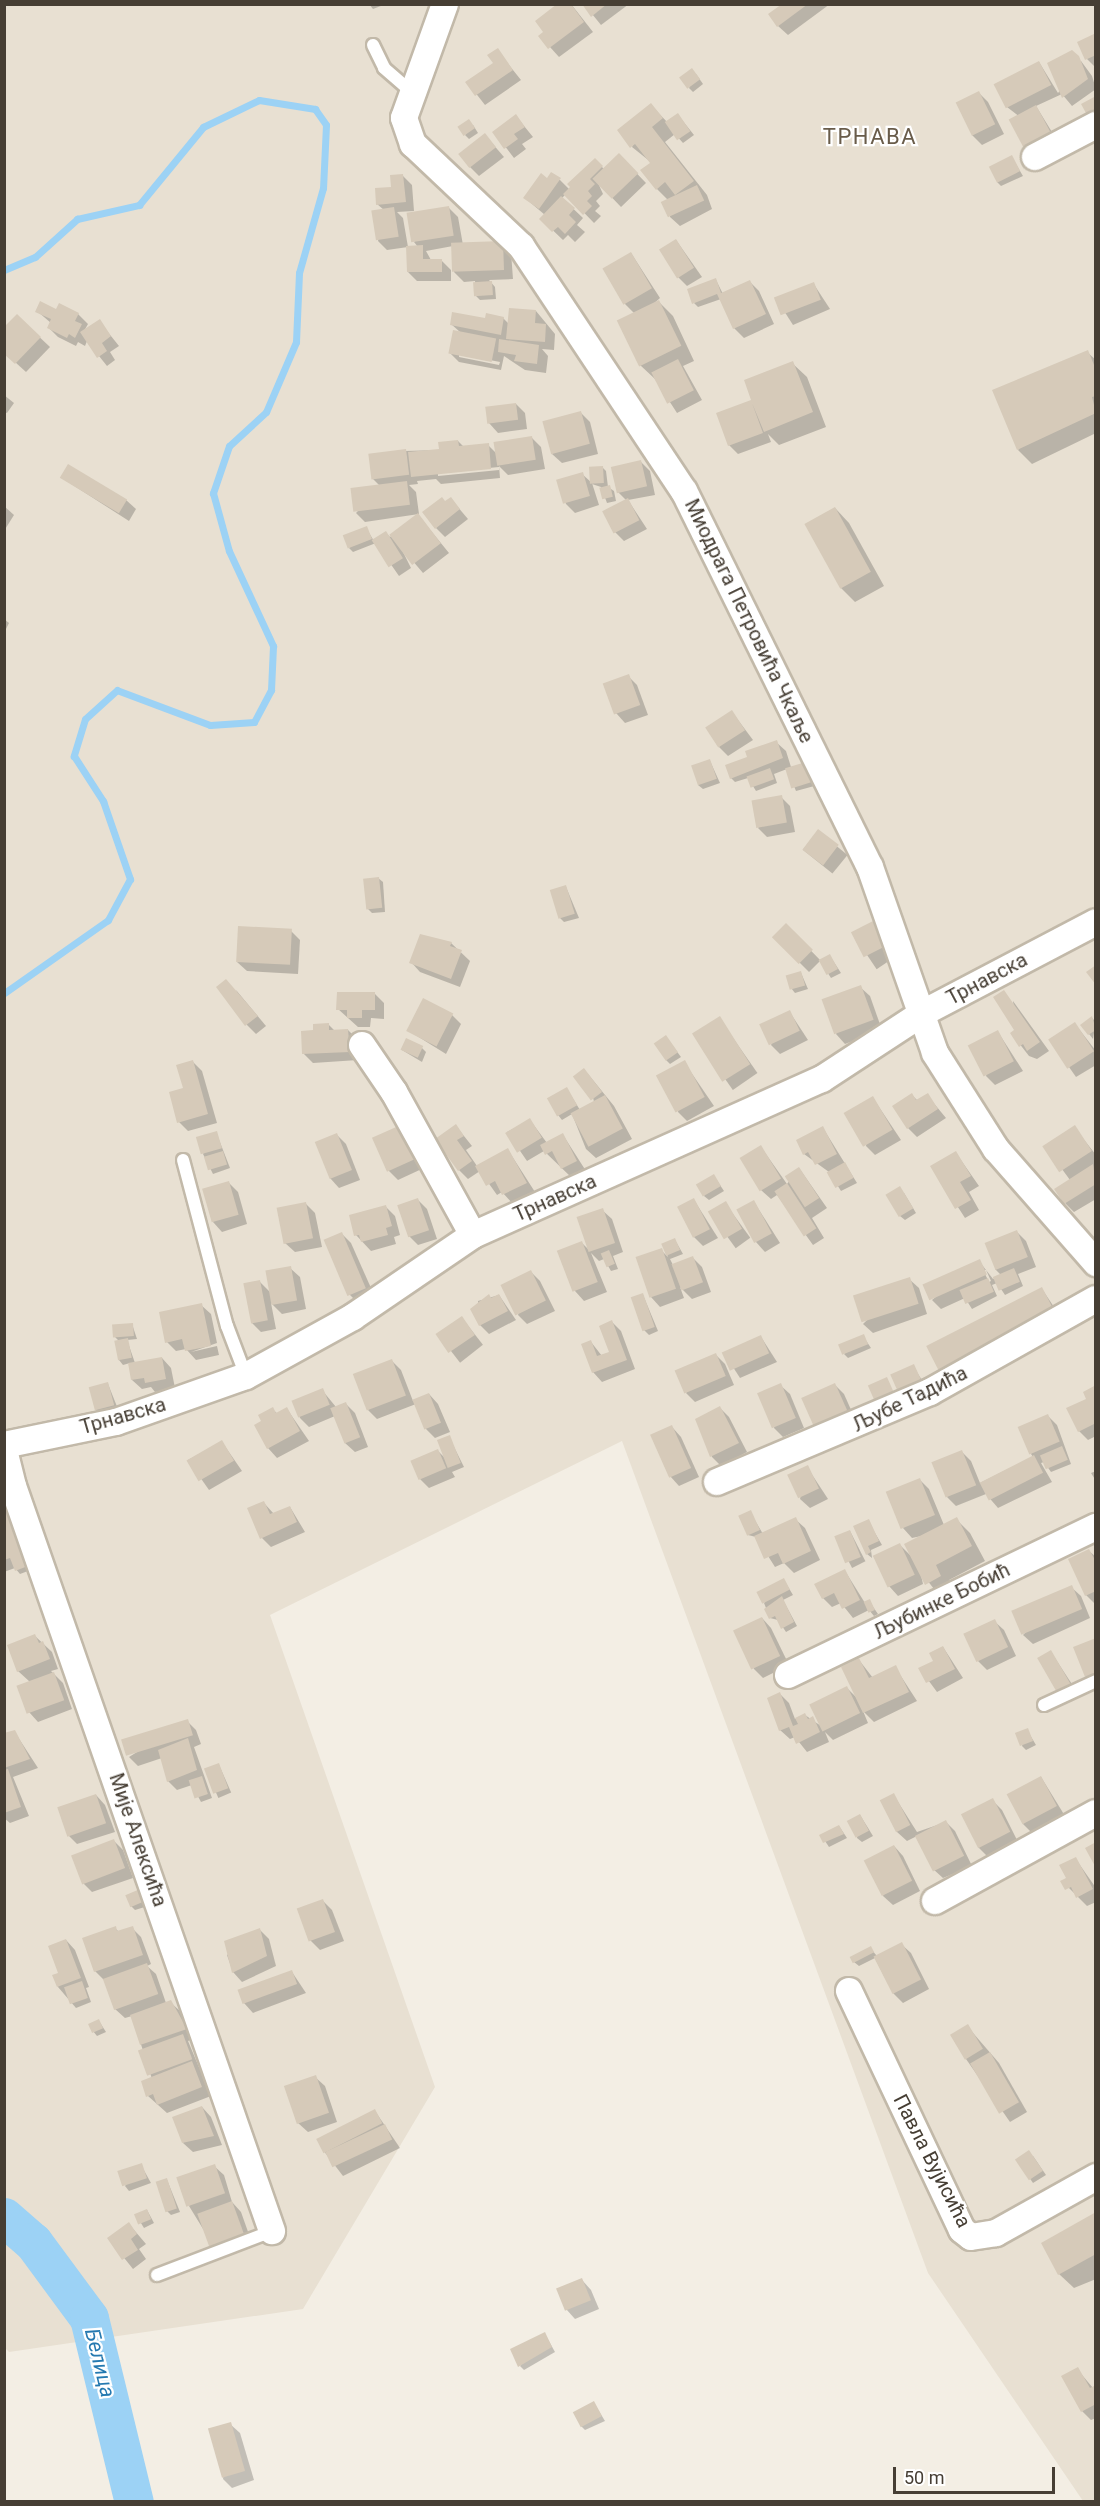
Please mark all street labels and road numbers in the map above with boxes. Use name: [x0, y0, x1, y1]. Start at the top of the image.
street label: Миодрага Петровића Чкаље: [679, 495, 819, 747]
street label: Трнавска: [942, 948, 1032, 1010]
street label: Трнавска: [510, 1169, 600, 1227]
street label: Љубе Тадића: [849, 1361, 971, 1437]
street label: Трнавска: [77, 1392, 169, 1440]
street label: Љубинке Бобић: [870, 1558, 1014, 1644]
street label: Мије Алексића: [104, 1770, 172, 1910]
street label: Павла Вујисића: [888, 2090, 976, 2232]

